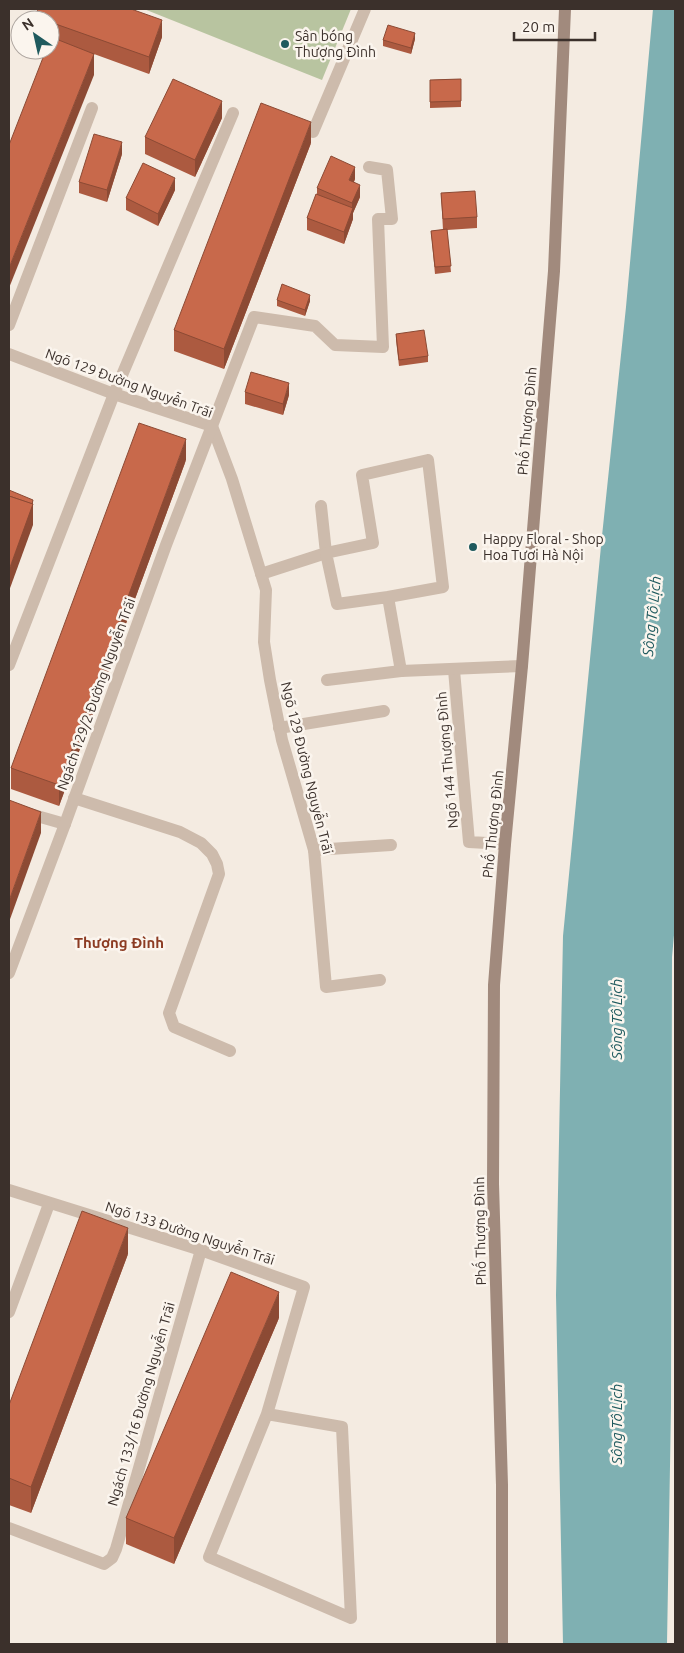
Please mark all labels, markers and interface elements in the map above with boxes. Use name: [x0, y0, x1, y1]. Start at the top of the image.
north arrow: [10, 10, 60, 60]
scale bar: [514, 10, 595, 42]
text: N: [19, 15, 37, 34]
text: 20 m: [522, 18, 555, 35]
place label: Sân bóng Thượng Đình: [295, 28, 376, 60]
marker: Sân bóng Thượng Đình: [279, 38, 291, 50]
street label: Ngõ 129 Đường Nguyễn Trãi: [43, 343, 216, 421]
street label: Phố Thượng Đình: [512, 366, 540, 476]
place label: Happy Floral - Shop Hoa Tươi Hà Nội: [483, 531, 604, 563]
marker: Happy Floral - Shop Hoa Tươi Hà Nội: [467, 541, 479, 553]
water label: Sông Tô Lịch: [639, 575, 664, 658]
street label: Ngách 129/2 Đường Nguyễn Trãi: [51, 595, 138, 792]
street label: Ngõ 129 Đường Nguyễn Trãi: [278, 680, 339, 856]
street label: Ngõ 144 Thượng Đình: [433, 691, 461, 829]
street label: Phố Thượng Đình: [477, 769, 507, 879]
district label: Thượng Đình: [74, 934, 164, 951]
water label: Sông Tô Lịch: [608, 979, 625, 1060]
street label: Phố Thượng Đình: [469, 1176, 489, 1286]
street label: Ngõ 133 Đường Nguyễn Trãi: [103, 1196, 277, 1268]
street label: Ngách 133/16 Đường Nguyễn Trãi: [102, 1299, 178, 1508]
water label: Sông Tô Lịch: [608, 1384, 625, 1465]

